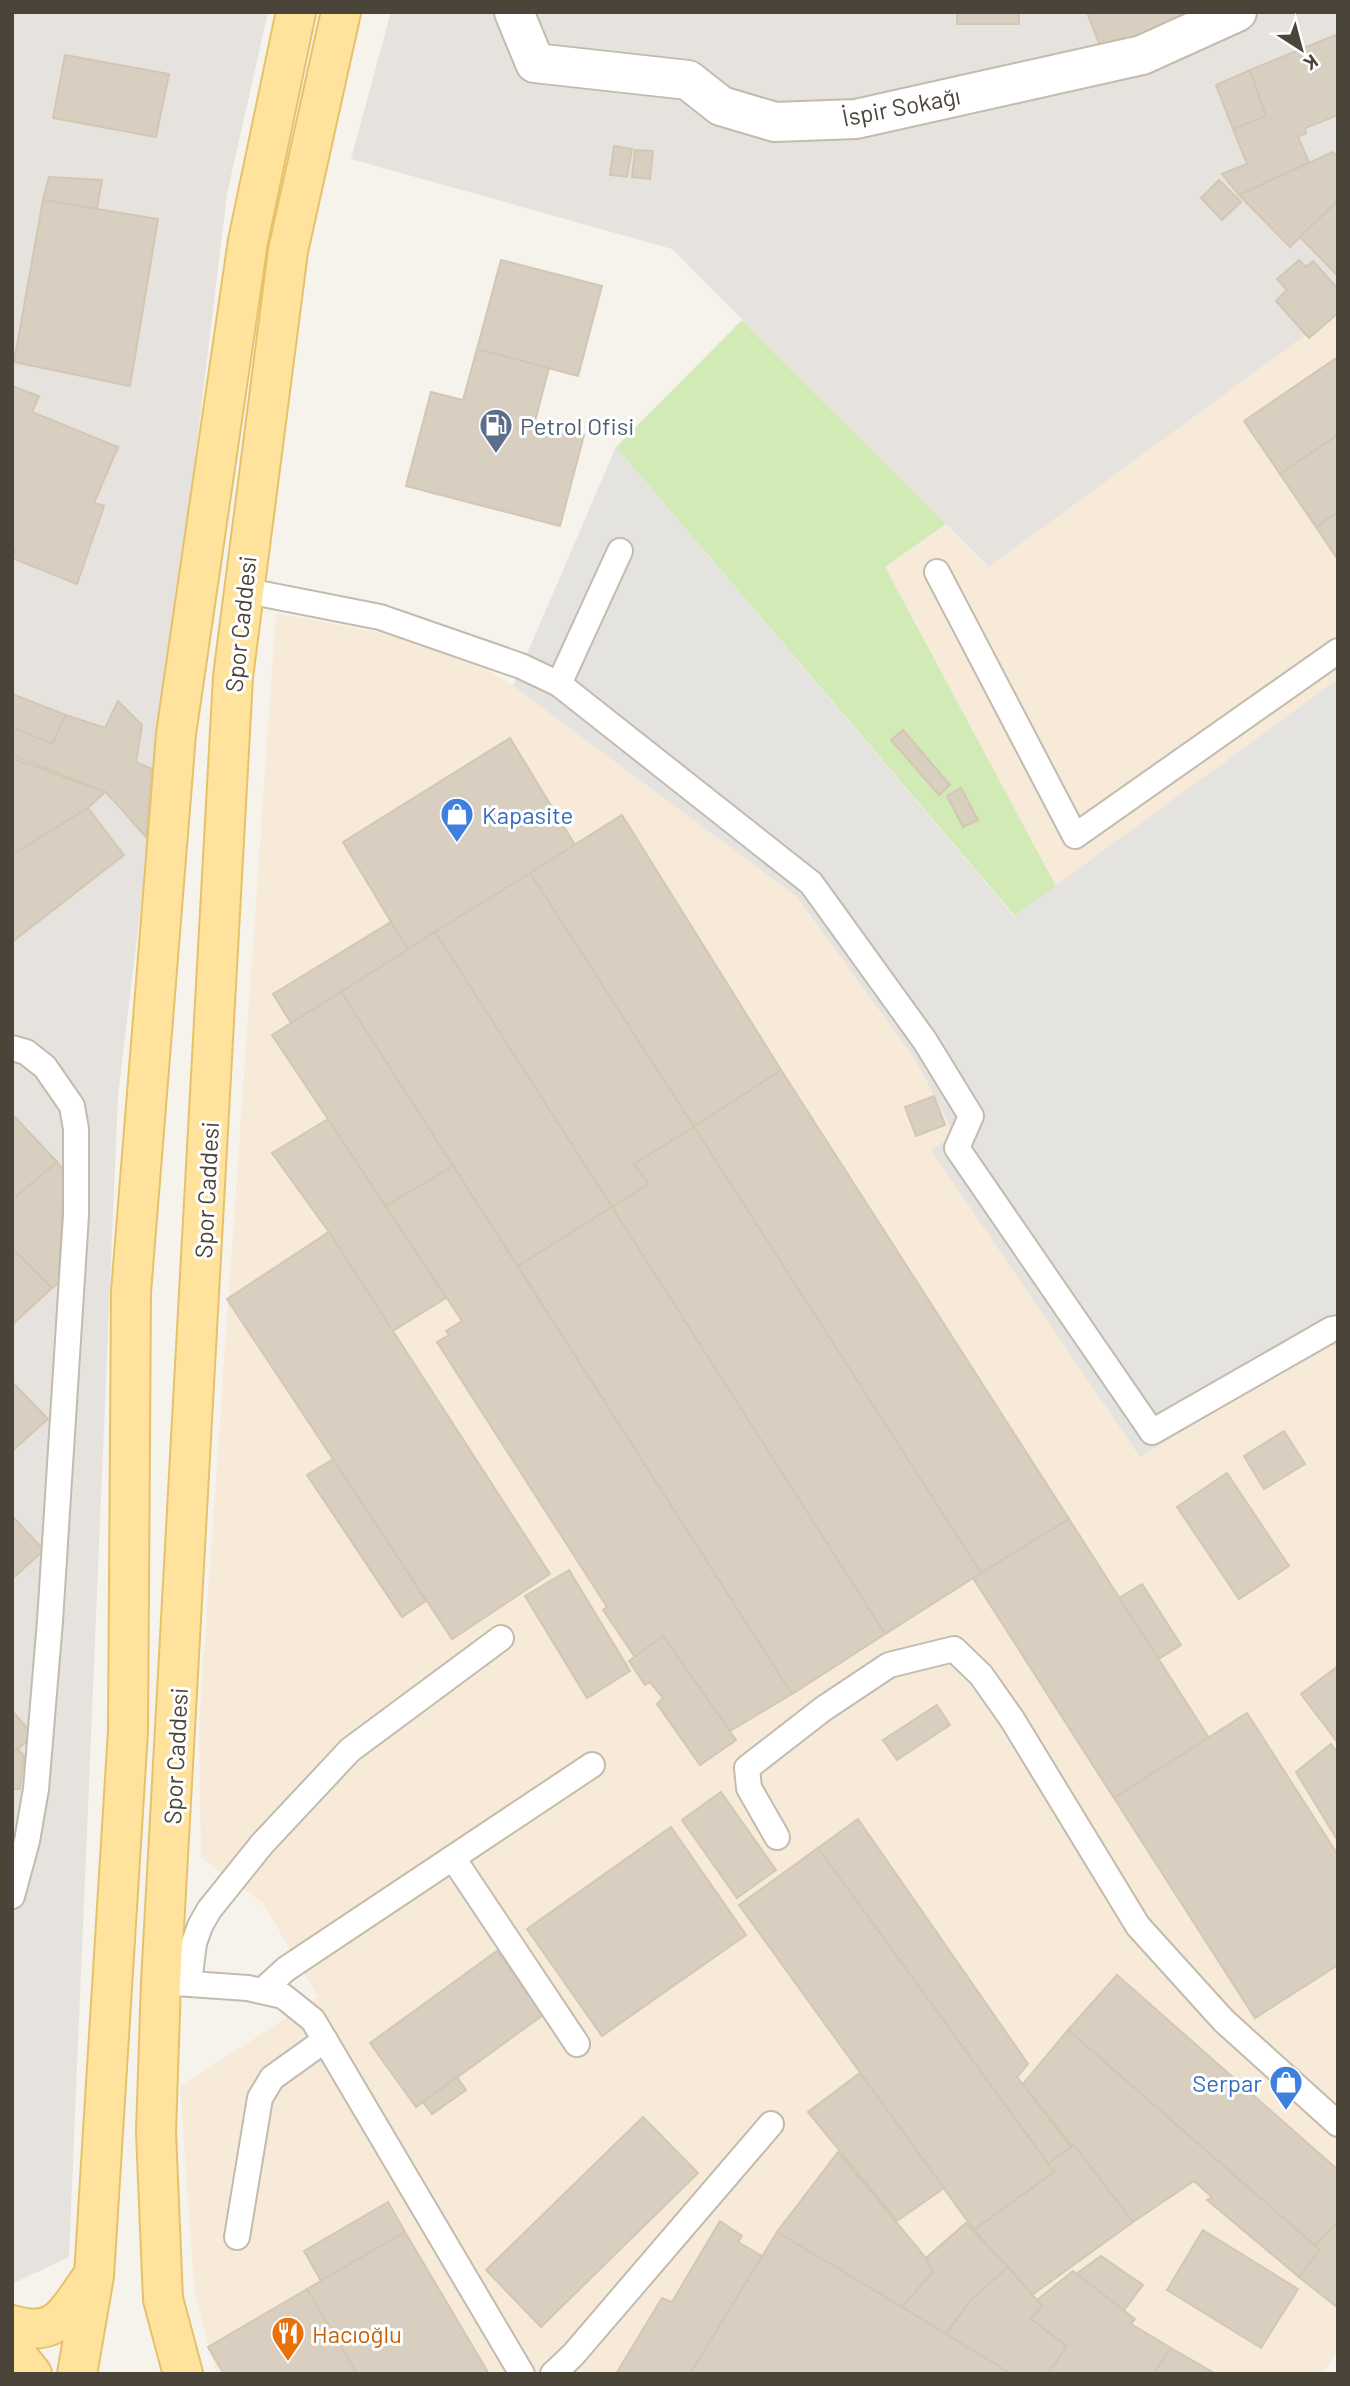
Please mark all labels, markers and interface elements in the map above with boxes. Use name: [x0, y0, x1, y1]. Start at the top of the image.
north arrow: [1266, 14, 1336, 84]
text: K: [1300, 50, 1323, 76]
street label: İspir Sokağı: [839, 80, 963, 132]
fuel station icon: Petrol Ofisi: [477, 406, 515, 455]
place label: Petrol Ofisi: [520, 411, 634, 440]
street label: Spor Caddesi: [218, 554, 262, 694]
shop icon: Kapasite: [438, 795, 476, 844]
place label: Kapasite: [482, 800, 573, 829]
street label: Spor Caddesi: [188, 1121, 224, 1259]
street label: Spor Caddesi: [157, 1687, 193, 1825]
shop icon: Serpar: [1267, 2063, 1305, 2112]
place label: Serpar: [1192, 2068, 1262, 2097]
restaurant icon: Hacıoğlu: [269, 2314, 307, 2363]
place label: Hacıoğlu: [312, 2319, 402, 2348]

